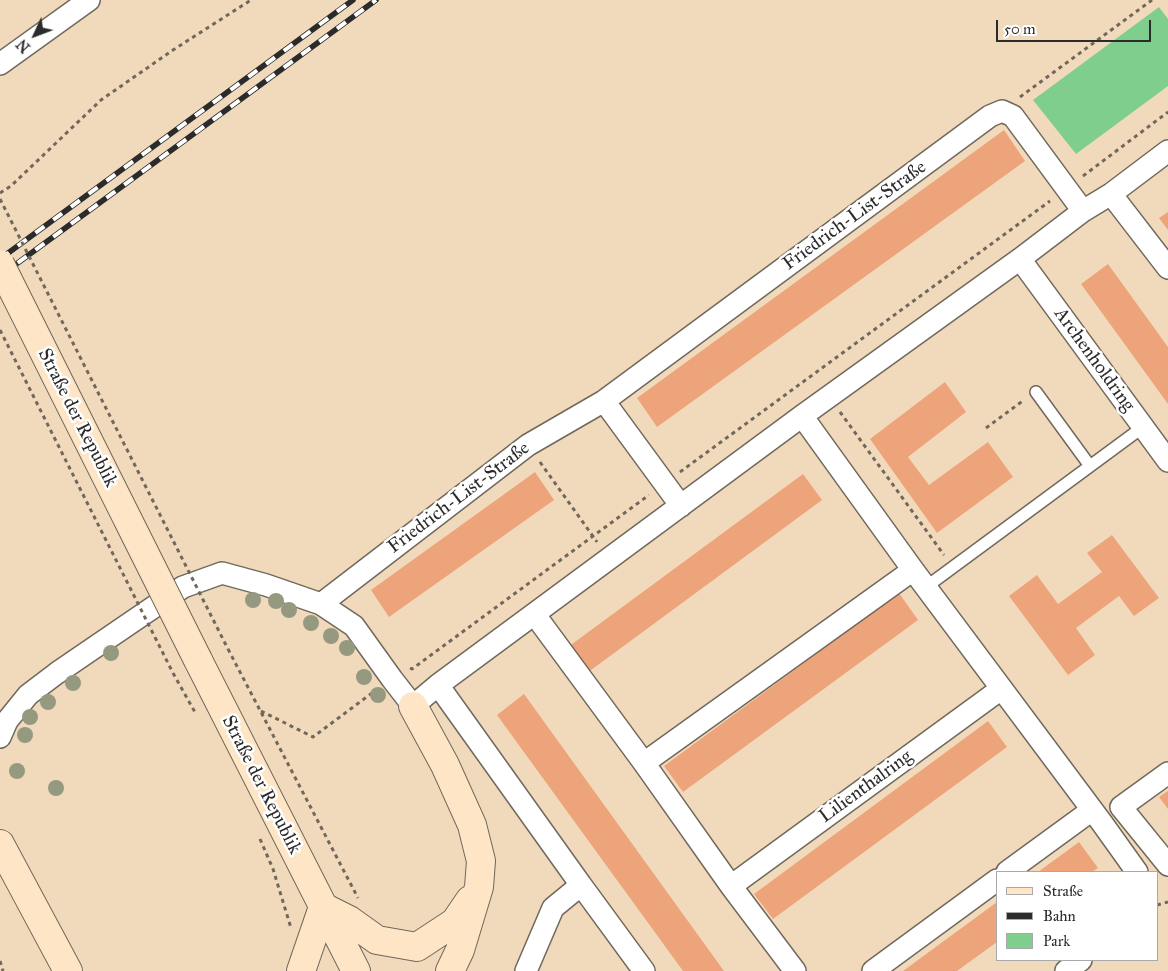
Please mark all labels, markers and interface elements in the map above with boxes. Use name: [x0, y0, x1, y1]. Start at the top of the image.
north arrow: [10, 10, 60, 60]
scale bar: [998, 10, 1153, 42]
text: 50 m: [1004, 20, 1036, 38]
text: N: [13, 35, 34, 56]
street label: Friedrich-List-Straße: [779, 156, 931, 276]
street label: Archenholdring: [1049, 304, 1139, 416]
street label: Straße der Republik: [32, 345, 122, 491]
street label: Friedrich-List-Straße: [384, 437, 534, 559]
street label: Straße der Republik: [216, 712, 306, 858]
street label: Lilienthalring: [815, 746, 917, 828]
legend: [996, 871, 1158, 961]
text: Straße: [1043, 882, 1083, 900]
text: Bahn: [1043, 907, 1076, 925]
text: Park: [1043, 932, 1070, 950]

